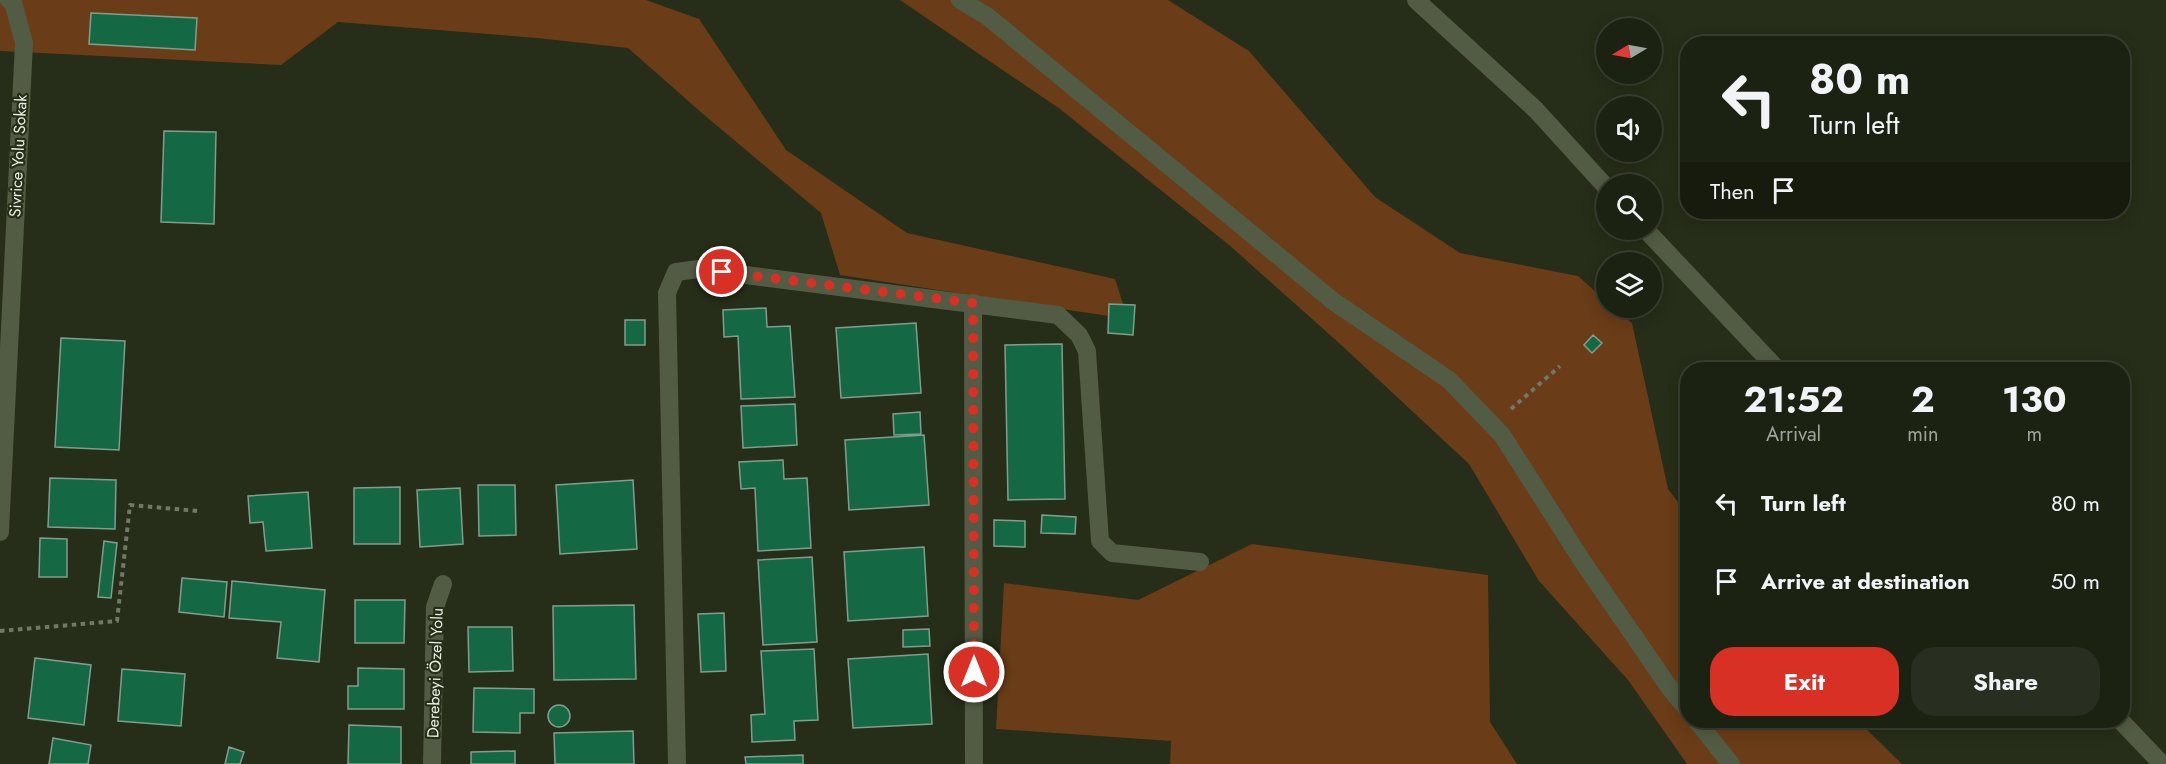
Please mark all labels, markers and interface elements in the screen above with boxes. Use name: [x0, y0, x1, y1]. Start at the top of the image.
north arrow: [1596, 18, 1662, 84]
map controls: [1596, 18, 1662, 318]
text: 80 m: [1809, 49, 1910, 110]
icon: left: [1710, 60, 1788, 138]
street label: Sivrice Yolu Sokak: [3, 93, 33, 218]
button: sound: [1596, 96, 1662, 162]
text: Turn left: [1809, 105, 1899, 144]
button: search: [1596, 174, 1662, 240]
icon: arrive: [1767, 174, 1800, 207]
text: Then: [1710, 175, 1755, 207]
pin: [696, 246, 747, 297]
button: layers: [1596, 252, 1662, 318]
icon: arrive: [705, 255, 738, 288]
text: 21:52: [1743, 373, 1844, 425]
text: 2: [1911, 373, 1935, 425]
text: 130: [2002, 373, 2067, 425]
text: Arrival: [1766, 420, 1821, 449]
text: min: [1907, 420, 1939, 449]
text: m: [2026, 420, 2042, 449]
icon: left: [1710, 487, 1743, 520]
text: Turn left: [1761, 487, 1846, 519]
text: 80 m: [2051, 487, 2100, 519]
icon: arrive: [1710, 565, 1743, 598]
text: Arrive at destination: [1761, 565, 1970, 597]
text: 50 m: [2051, 565, 2100, 597]
street label: Derebeyi Özel Yolu: [421, 607, 449, 739]
position arrow: [942, 640, 1006, 704]
button: Exit: [1710, 647, 1899, 716]
button: Share: [1911, 647, 2100, 716]

